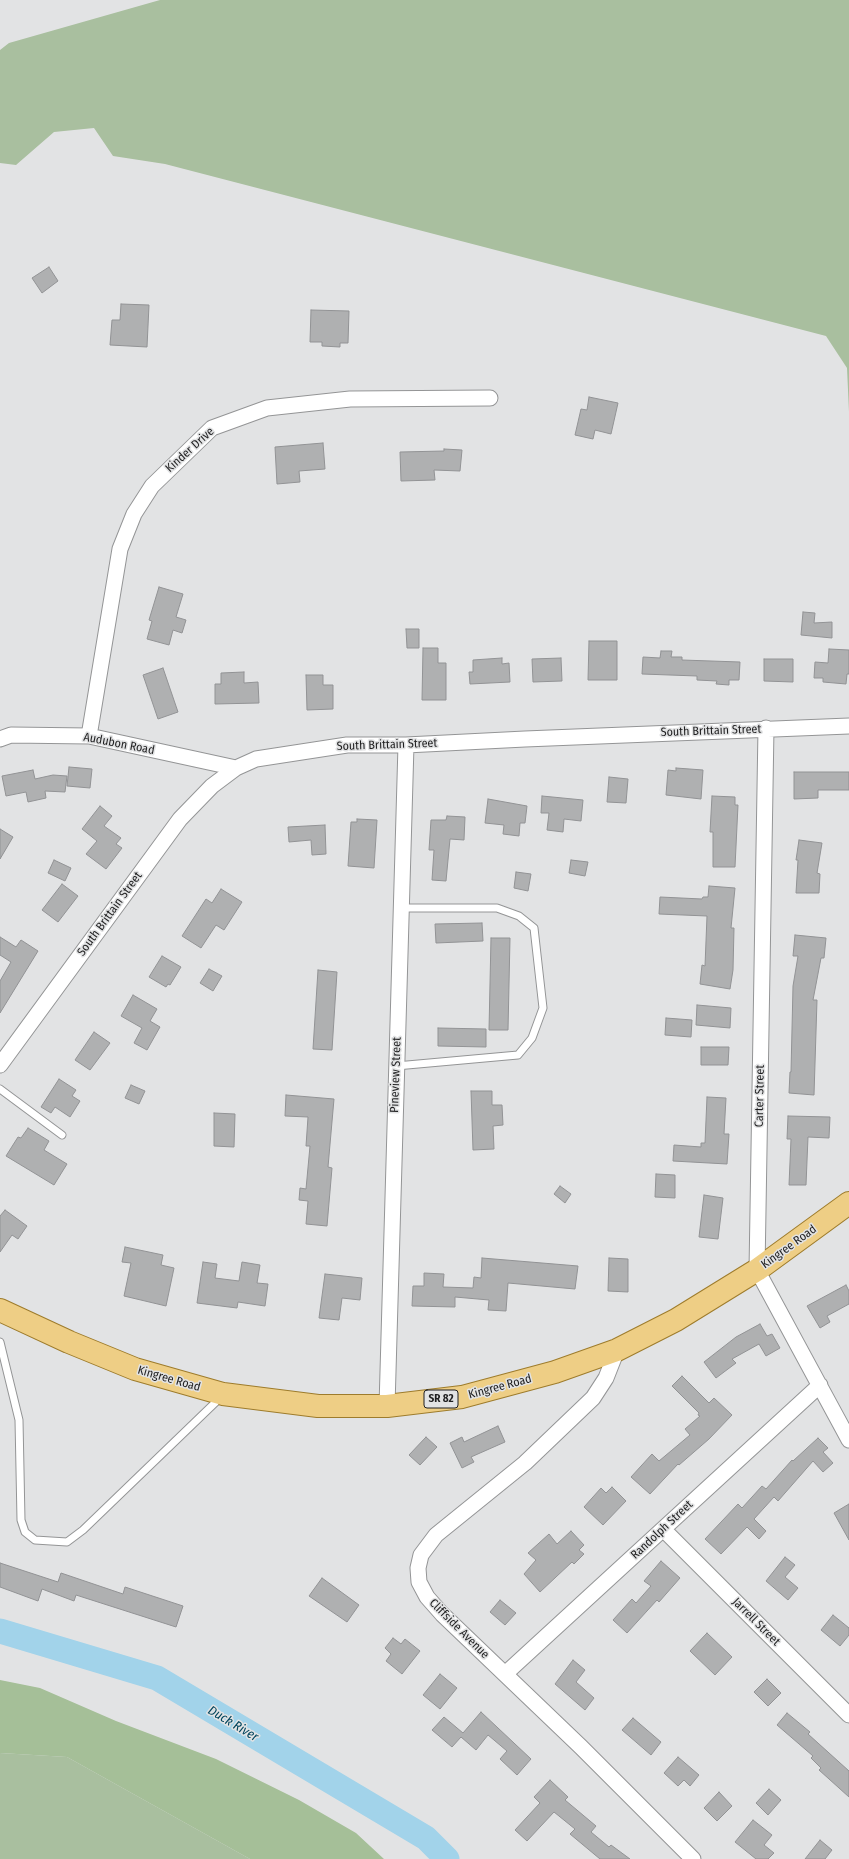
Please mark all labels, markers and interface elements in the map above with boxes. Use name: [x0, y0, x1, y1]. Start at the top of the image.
street label: Kinder Drive: [163, 424, 217, 476]
street label: South Brittain Street: [660, 722, 762, 740]
street label: Audubon Road: [82, 730, 156, 758]
street label: South Brittain Street: [336, 736, 438, 754]
street label: South Brittain Street: [75, 869, 145, 959]
street label: Pineview Street: [387, 1037, 405, 1113]
street label: Carter Street: [752, 1065, 768, 1127]
street label: Kingree Road: [759, 1222, 819, 1272]
street label: Kingree Road: [136, 1363, 202, 1395]
street label: Kingree Road: [467, 1372, 533, 1402]
road number: SR 82: [424, 1390, 458, 1408]
street label: Randolph Street: [628, 1498, 696, 1562]
street label: Jarrell Street: [729, 1595, 783, 1649]
street label: Cliffside Avenue: [426, 1596, 492, 1662]
water label: Duck River: [205, 1703, 261, 1745]

